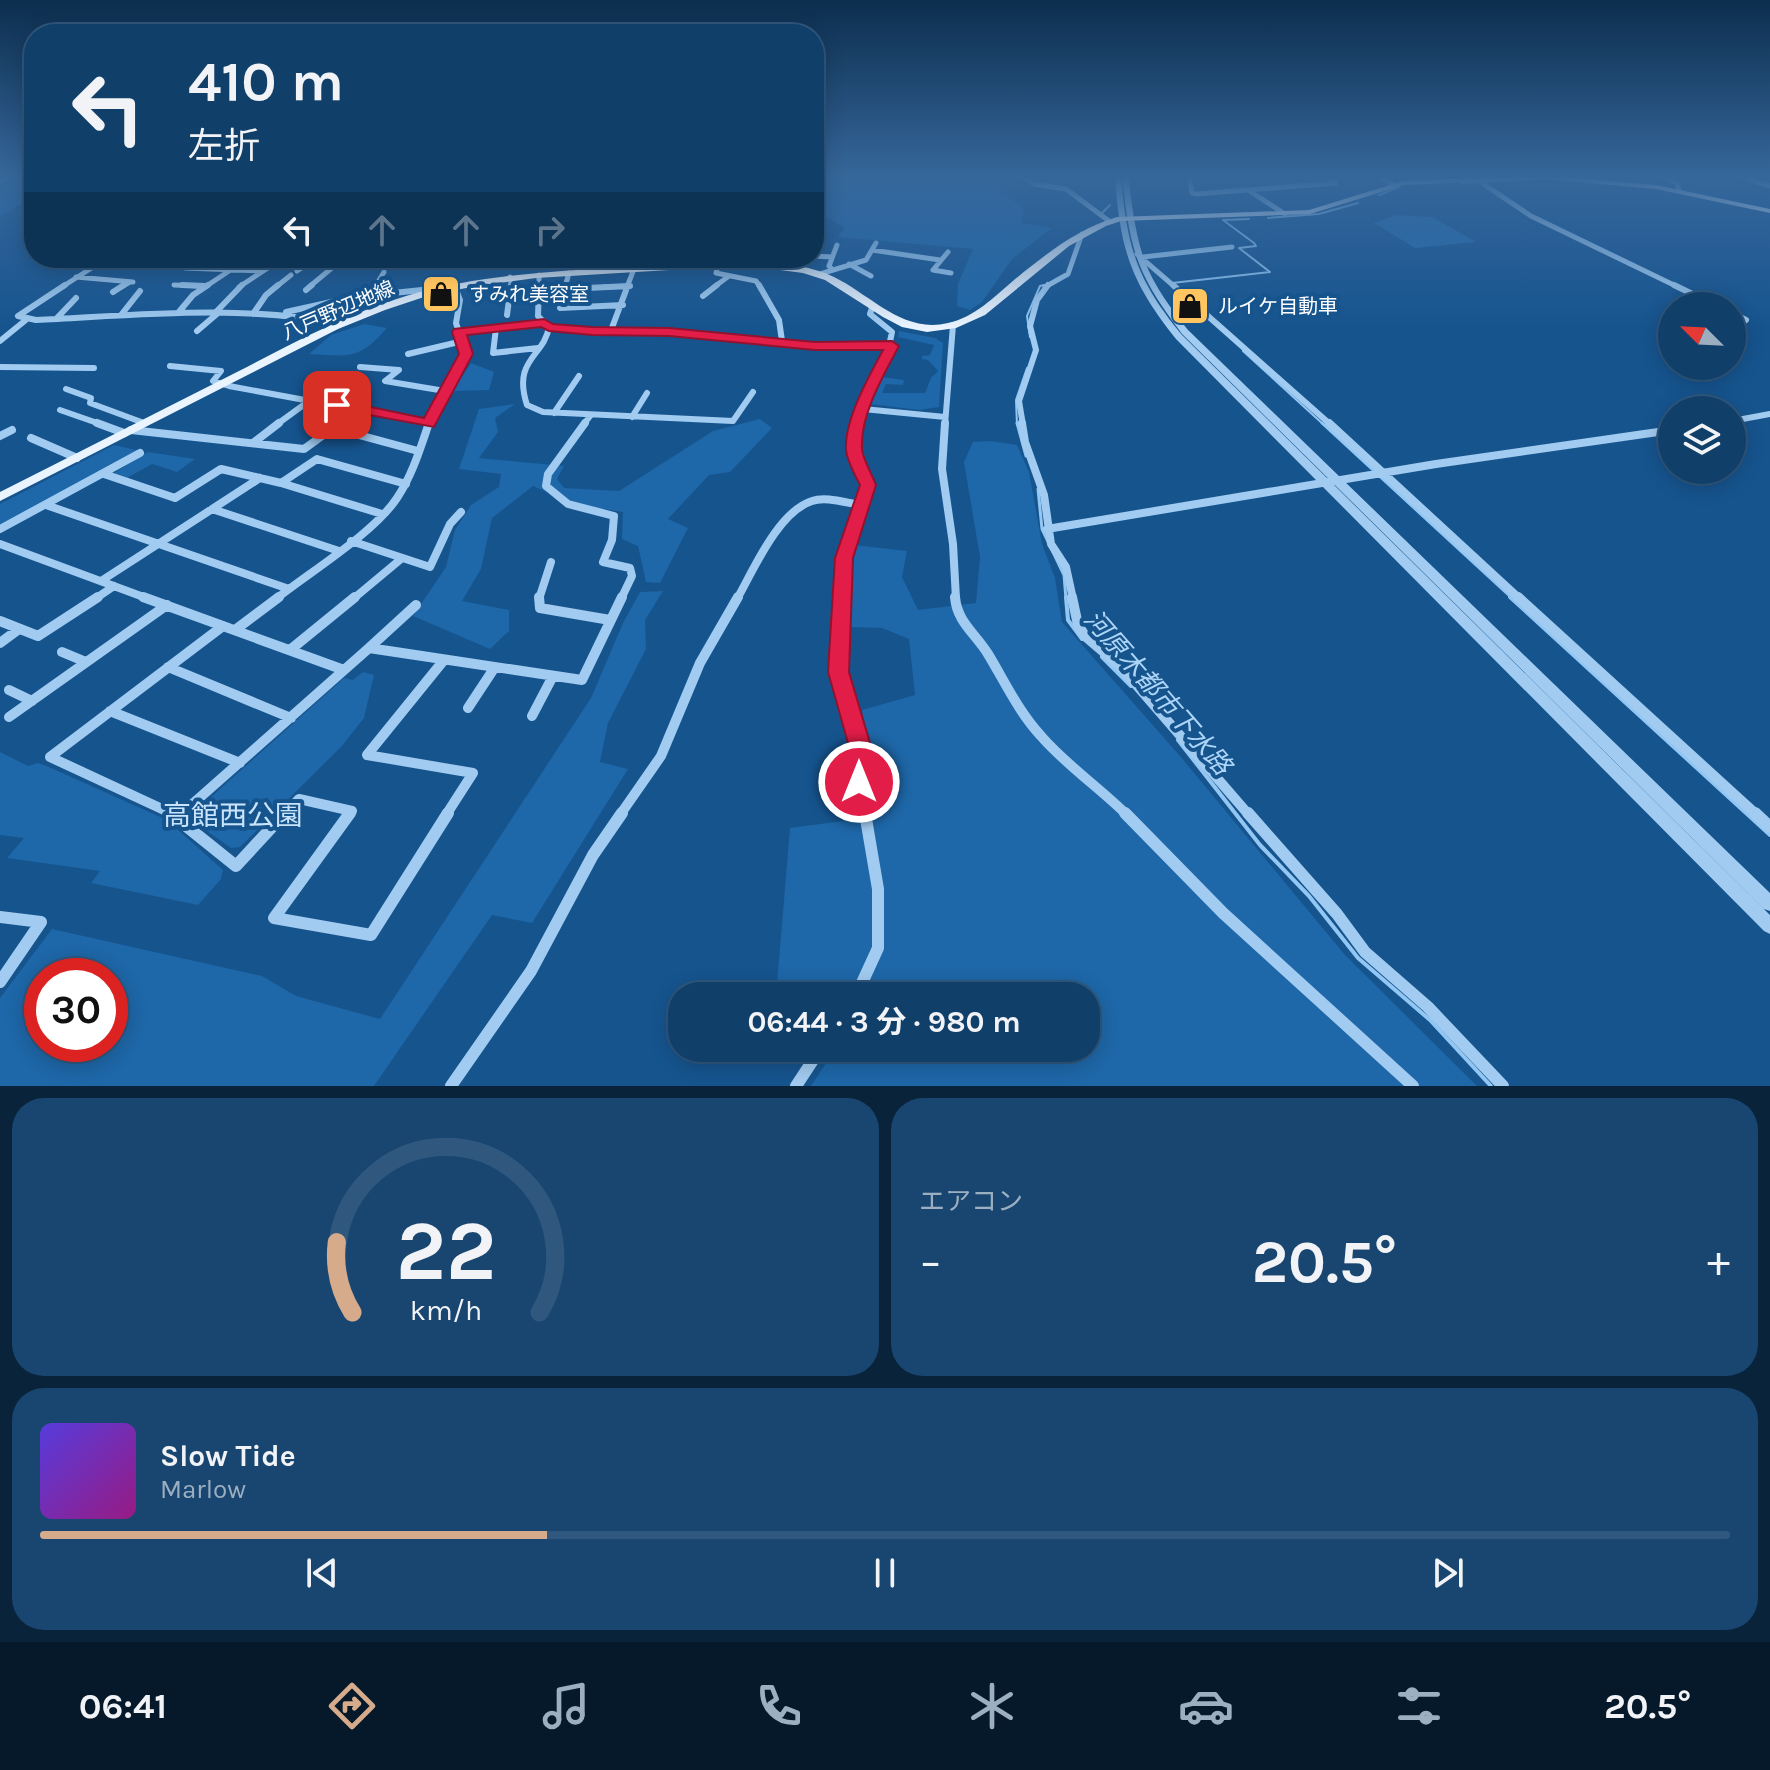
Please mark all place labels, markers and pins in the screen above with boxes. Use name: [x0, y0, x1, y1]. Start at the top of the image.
shop icon: すみれ美容室: [420, 273, 462, 315]
place label: すみれ美容室: [469, 283, 589, 306]
shop icon: ルイケ自動車: [1169, 285, 1211, 327]
place label: ルイケ自動車: [1218, 295, 1338, 318]
pin: [303, 371, 371, 439]

